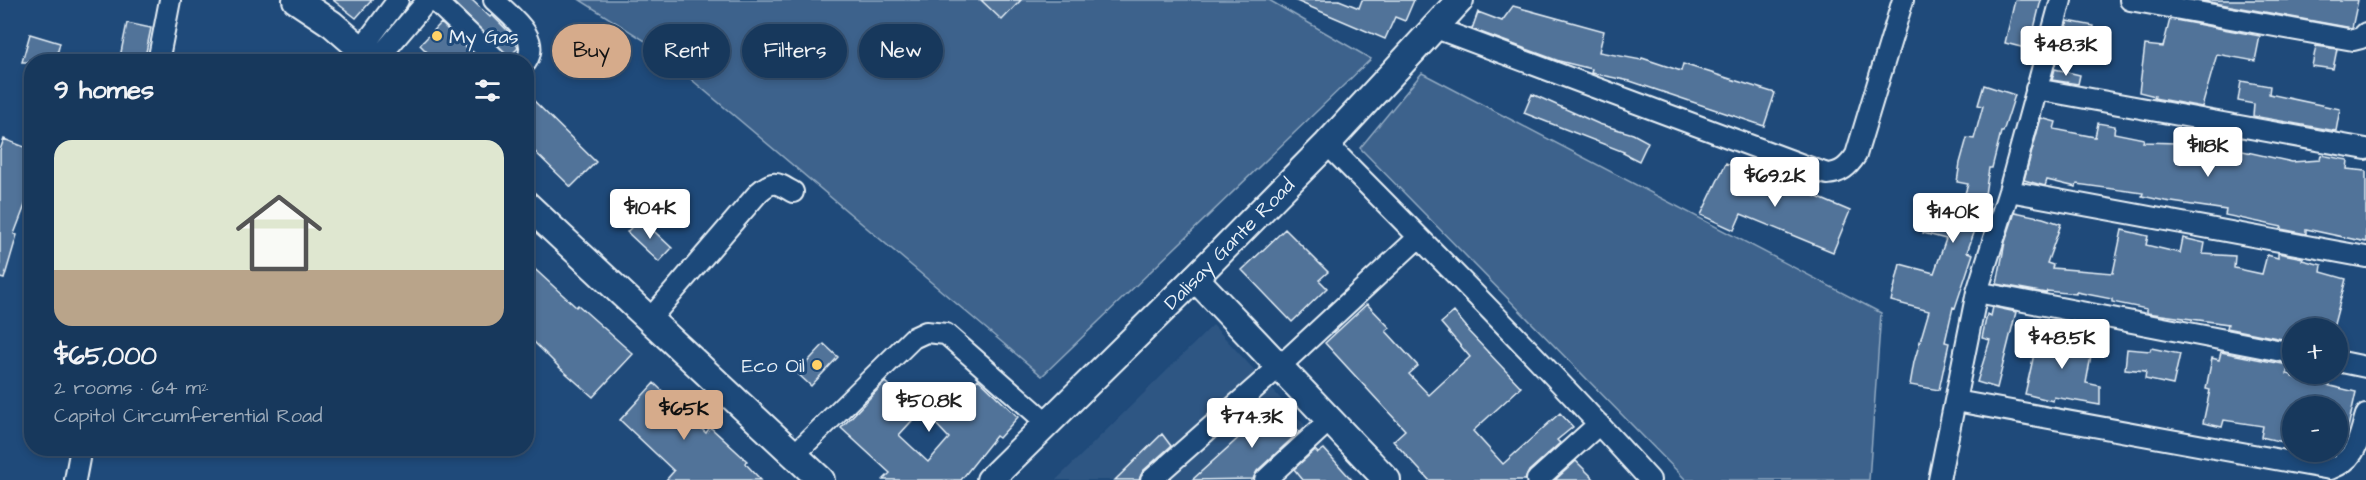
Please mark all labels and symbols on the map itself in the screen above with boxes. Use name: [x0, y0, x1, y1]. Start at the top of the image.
place label: My Gas: [449, 23, 519, 52]
pin: $48.3K: [2017, 26, 2115, 77]
marker: My Gas: [430, 29, 444, 43]
pin: $118K: [2166, 127, 2250, 178]
pin: $69.2K: [1726, 157, 1824, 208]
street label: Dalisay Gante Road: [1158, 172, 1301, 316]
pin: $104K: [608, 189, 692, 240]
pin: $140K: [1911, 193, 1995, 244]
pin: $48.5K: [2013, 319, 2111, 370]
place label: Eco Oil: [742, 352, 805, 380]
marker: Eco Oil: [810, 358, 824, 372]
pin: $50.8K: [880, 382, 978, 433]
pin: $65K: [648, 390, 720, 441]
pin: $74.3K: [1203, 398, 1301, 449]

